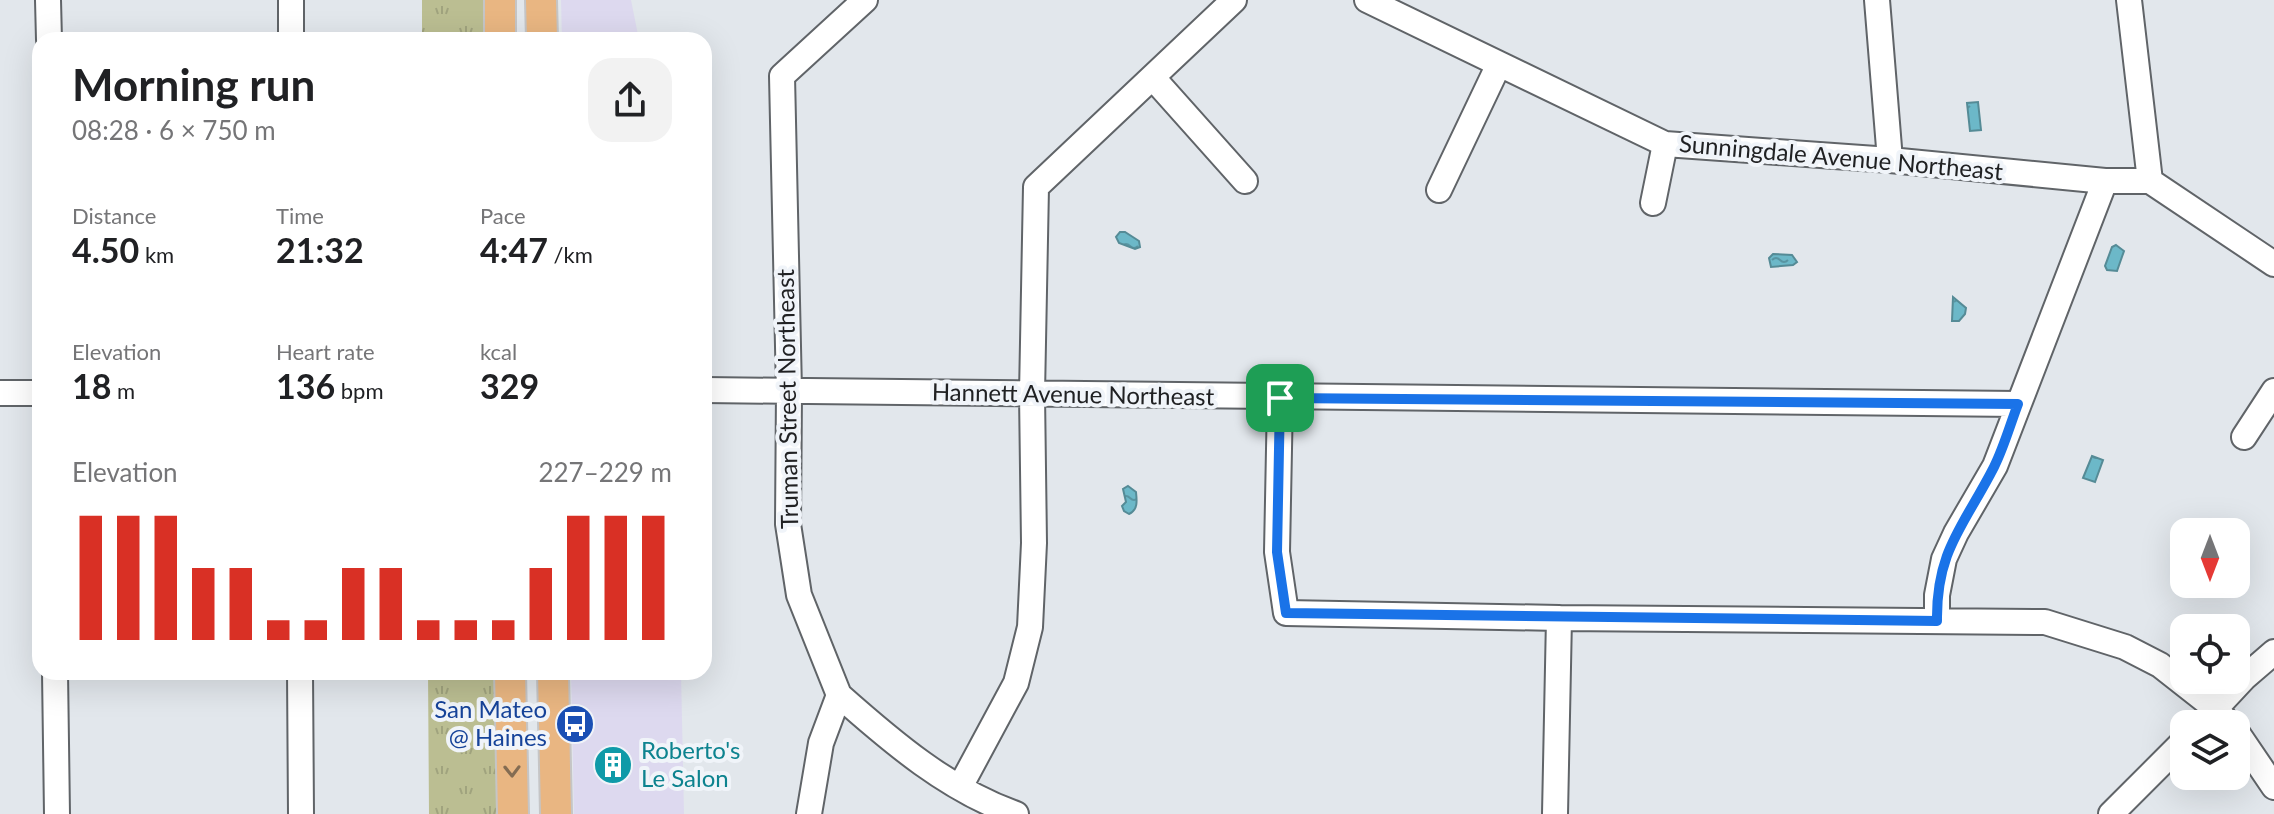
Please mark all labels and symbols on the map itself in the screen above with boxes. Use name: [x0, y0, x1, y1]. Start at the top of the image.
street label: Sunningdale Avenue Northeast: [1678, 128, 2005, 185]
street label: Truman Street Northeast: [770, 268, 803, 529]
pin: [1246, 364, 1314, 432]
street label: Hannett Avenue Northeast: [932, 377, 1215, 410]
north arrow: [2170, 518, 2250, 598]
place label: San Mateo @ Haines: [434, 694, 547, 751]
bus stop icon: San Mateo @ Haines: [554, 703, 596, 745]
place label: Roberto's Le Salon: [641, 735, 740, 792]
building icon: Roberto's Le Salon: [592, 744, 634, 786]
one-way arrow: [503, 765, 521, 778]

